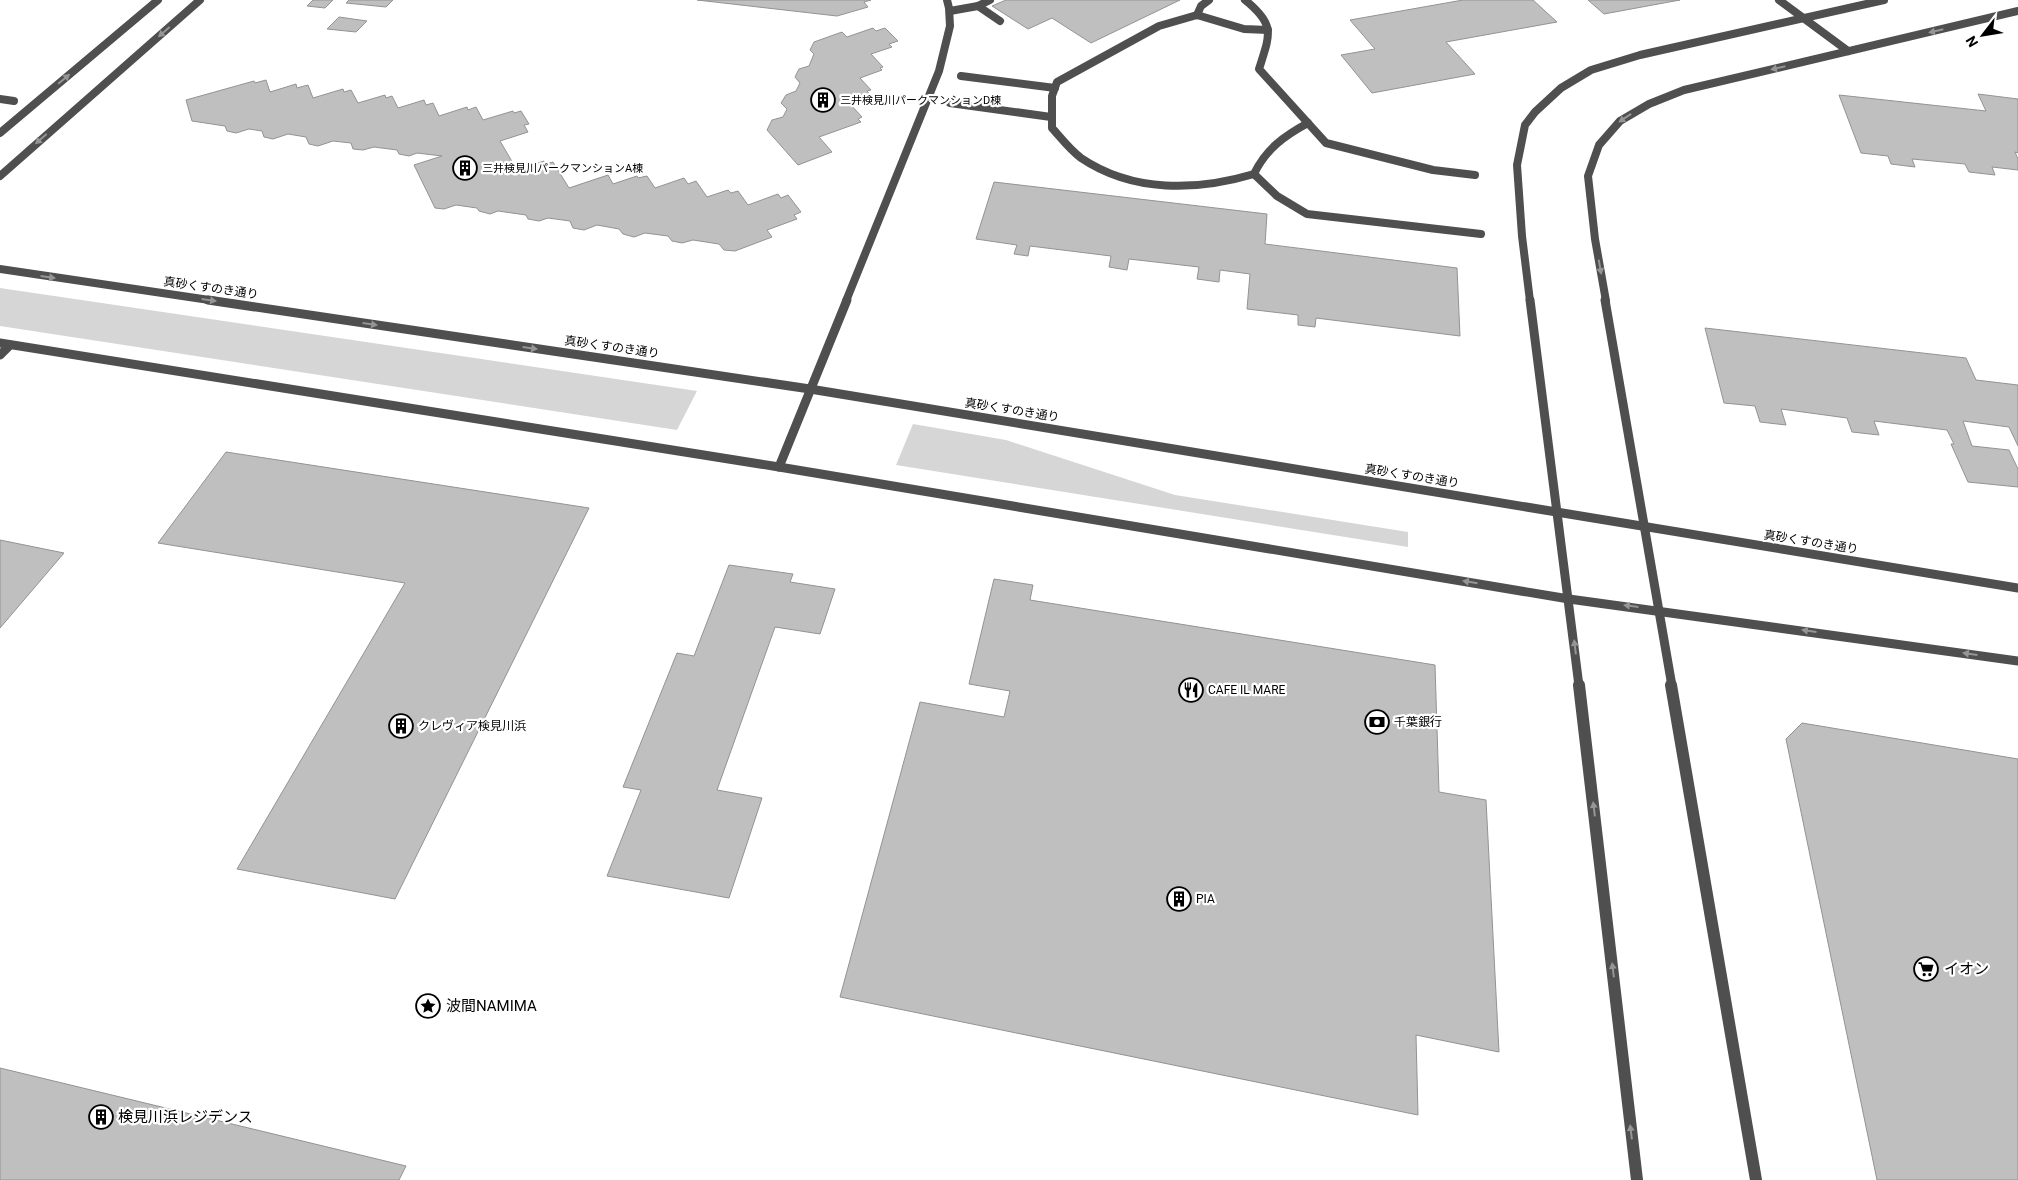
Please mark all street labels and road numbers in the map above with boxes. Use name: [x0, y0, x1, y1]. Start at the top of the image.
street label: 真砂くすのき通り: [163, 274, 259, 302]
street label: 真砂くすのき通り: [564, 333, 660, 361]
street label: 真砂くすのき通り: [964, 396, 1060, 424]
street label: 真砂くすのき通り: [1364, 462, 1460, 490]
street label: 真砂くすのき通り: [1763, 528, 1859, 556]

